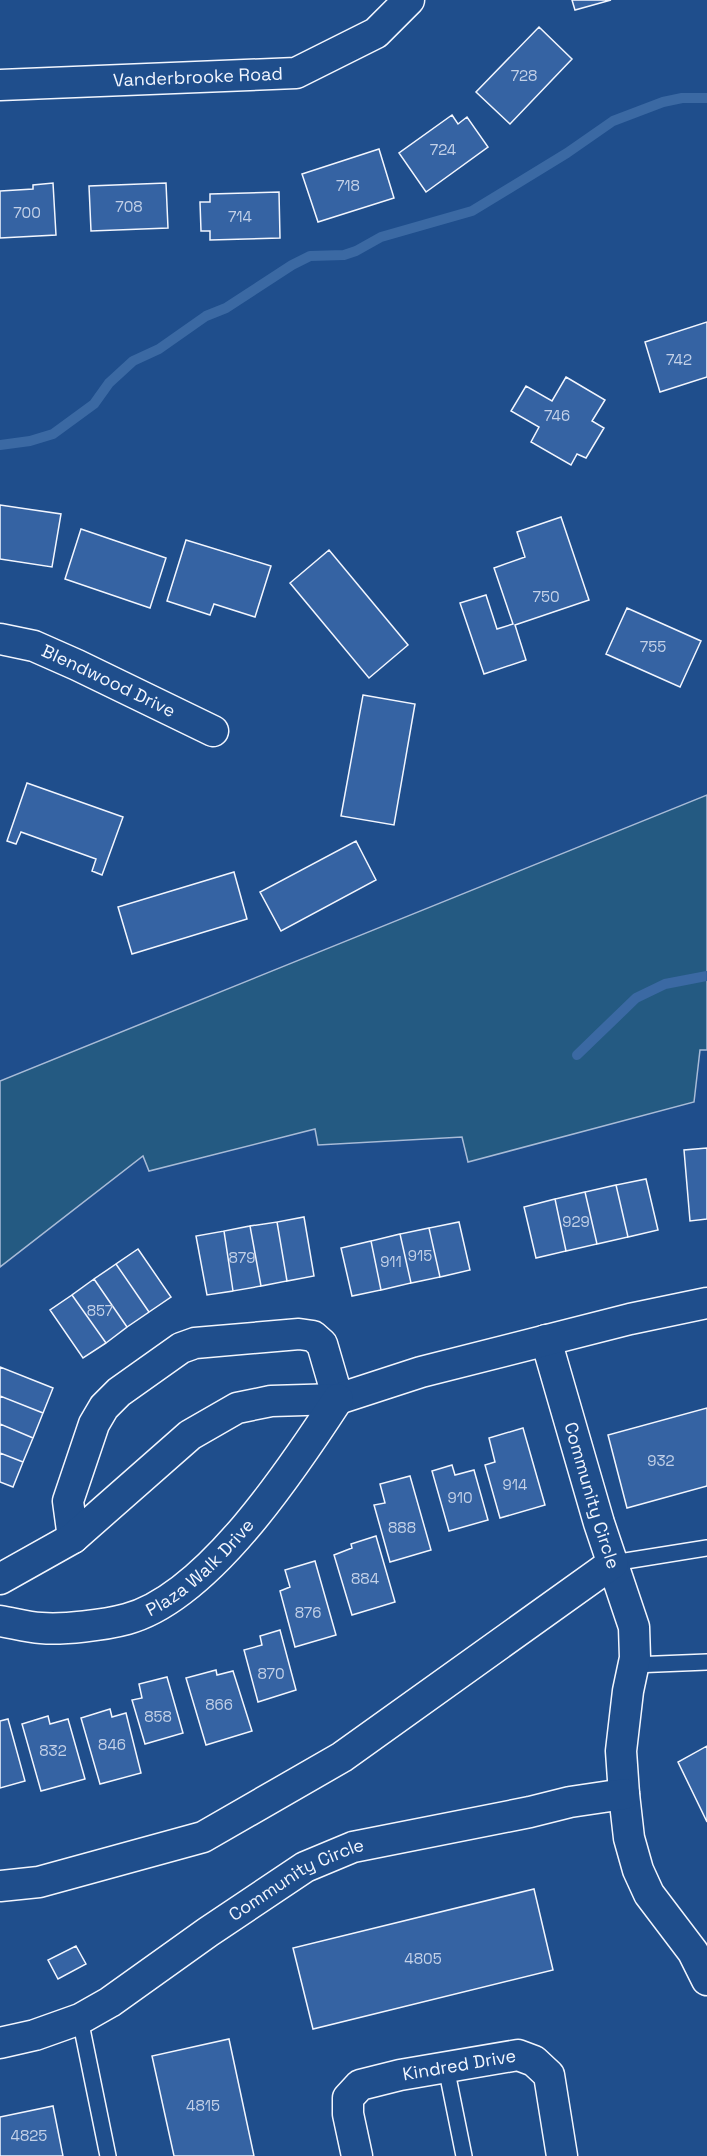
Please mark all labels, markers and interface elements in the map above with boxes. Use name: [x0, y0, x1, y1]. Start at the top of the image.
street label: Vanderbrooke Road: [112, 62, 283, 91]
house number: 728: [511, 66, 537, 85]
house number: 724: [430, 140, 456, 159]
house number: 718: [336, 176, 360, 195]
house number: 708: [115, 197, 143, 216]
house number: 700: [13, 203, 41, 222]
house number: 714: [228, 207, 252, 226]
house number: 742: [666, 350, 692, 369]
house number: 746: [544, 406, 570, 425]
house number: 750: [532, 587, 560, 606]
house number: 755: [640, 637, 666, 656]
street label: Blendwood Drive: [38, 639, 179, 722]
house number: 929: [562, 1212, 590, 1231]
house number: 915: [408, 1246, 432, 1265]
house number: 879: [229, 1248, 255, 1267]
house number: 911: [380, 1252, 402, 1271]
house number: 857: [87, 1301, 113, 1320]
street label: Community Circle: [559, 1419, 626, 1572]
house number: 932: [647, 1451, 675, 1470]
house number: 914: [503, 1475, 527, 1494]
house number: 910: [447, 1488, 473, 1507]
street label: Plaza Walk Drive: [142, 1514, 259, 1621]
house number: 888: [388, 1518, 416, 1537]
house number: 884: [351, 1569, 379, 1588]
house number: 876: [295, 1603, 321, 1622]
house number: 870: [257, 1664, 285, 1683]
house number: 866: [205, 1695, 233, 1714]
house number: 858: [144, 1707, 172, 1726]
house number: 846: [98, 1735, 126, 1754]
house number: 832: [39, 1741, 67, 1760]
street label: Community Circle: [224, 1833, 366, 1926]
house number: 4805: [404, 1949, 442, 1968]
street label: Kindred Drive: [401, 2044, 518, 2085]
house number: 4815: [186, 2096, 220, 2115]
house number: 4825: [11, 2126, 47, 2145]

